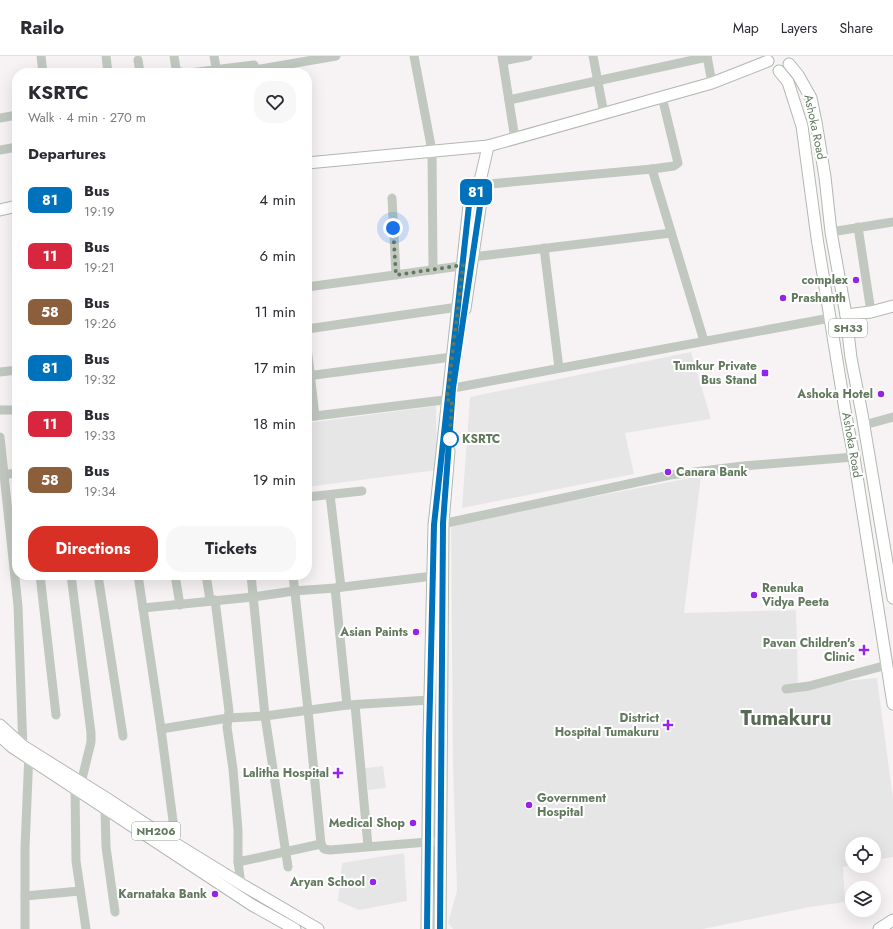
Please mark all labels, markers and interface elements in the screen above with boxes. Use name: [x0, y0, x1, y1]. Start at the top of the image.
text: Railo: [20, 14, 64, 41]
text: Map: [733, 18, 759, 38]
text: Layers: [781, 18, 817, 38]
text: Share: [839, 18, 873, 38]
text: KSRTC: [28, 79, 88, 106]
button: heart: [254, 81, 296, 123]
street label: Ashoka Road: [799, 93, 831, 161]
text: Walk · 4 min · 270 m: [28, 108, 146, 127]
text: Departures: [28, 143, 106, 165]
line badge: 81: [458, 179, 494, 205]
text: Bus: [84, 180, 109, 202]
text: 81: [468, 182, 484, 202]
text: 4 min: [259, 189, 296, 211]
text: 81: [42, 190, 58, 210]
text: 19:19: [84, 202, 115, 221]
your location: [383, 218, 403, 238]
text: Bus: [84, 236, 109, 258]
text: 6 min: [259, 245, 296, 267]
text: 11: [43, 246, 57, 266]
text: 19:21: [84, 258, 115, 277]
place label: complex: [801, 271, 849, 289]
marker: complex: [851, 275, 861, 285]
place label: Prashanth: [791, 289, 846, 307]
text: Bus: [84, 292, 109, 314]
marker: Prashanth: [778, 293, 788, 303]
text: 11 min: [255, 301, 296, 323]
text: 58: [41, 302, 59, 322]
text: 19:26: [84, 314, 116, 333]
road number: SH33: [829, 319, 867, 337]
text: Bus: [84, 348, 109, 370]
text: 17 min: [253, 357, 296, 379]
place label: Tumkur Private Bus Stand: [673, 357, 757, 389]
text: 81: [42, 358, 58, 378]
marker: Tumkur Private Bus Stand: [760, 368, 770, 378]
text: 19:32: [84, 370, 116, 389]
place label: Ashoka Hotel: [796, 385, 873, 403]
marker: Ashoka Hotel: [876, 389, 886, 399]
text: Bus: [84, 404, 109, 426]
street label: Ashoka Road: [837, 411, 867, 479]
text: 18 min: [253, 413, 296, 435]
text: 11: [43, 414, 57, 434]
text: 19:33: [84, 426, 115, 445]
marker: KSRTC: [441, 430, 459, 448]
place label: KSRTC: [462, 430, 500, 448]
text: Bus: [84, 460, 109, 482]
place label: Canara Bank: [676, 463, 748, 481]
marker: Canara Bank: [663, 467, 673, 477]
text: 19 min: [253, 469, 296, 491]
text: 58: [41, 470, 59, 490]
text: 19:34: [84, 482, 116, 501]
button: Directions: [28, 526, 158, 572]
button: Tickets: [166, 526, 296, 572]
place label: Renuka Vidya Peeta: [761, 579, 829, 611]
marker: Renuka Vidya Peeta: [749, 590, 759, 600]
place label: Asian Paints: [339, 623, 409, 641]
marker: Asian Paints: [411, 627, 421, 637]
place label: Pavan Children's Clinic: [763, 634, 856, 666]
marker: Pavan Children's Clinic: [858, 644, 870, 656]
district label: Tumakuru: [741, 704, 831, 733]
place label: District Hospital Tumakuru: [555, 709, 659, 741]
marker: District Hospital Tumakuru: [662, 719, 674, 731]
place label: Lalitha Hospital: [243, 764, 329, 782]
marker: Lalitha Hospital: [332, 767, 344, 779]
place label: Government Hospital: [537, 789, 606, 821]
marker: Government Hospital: [524, 800, 534, 810]
place label: Medical Shop: [329, 814, 406, 832]
marker: Medical Shop: [408, 818, 418, 828]
road number: NH206: [132, 822, 180, 840]
map controls: [845, 837, 881, 917]
button: locate: [845, 837, 881, 873]
place label: Aryan School: [289, 873, 365, 891]
marker: Aryan School: [368, 877, 378, 887]
button: layers: [845, 881, 881, 917]
place label: Karnataka Bank: [118, 885, 207, 903]
marker: Karnataka Bank: [210, 889, 220, 899]

